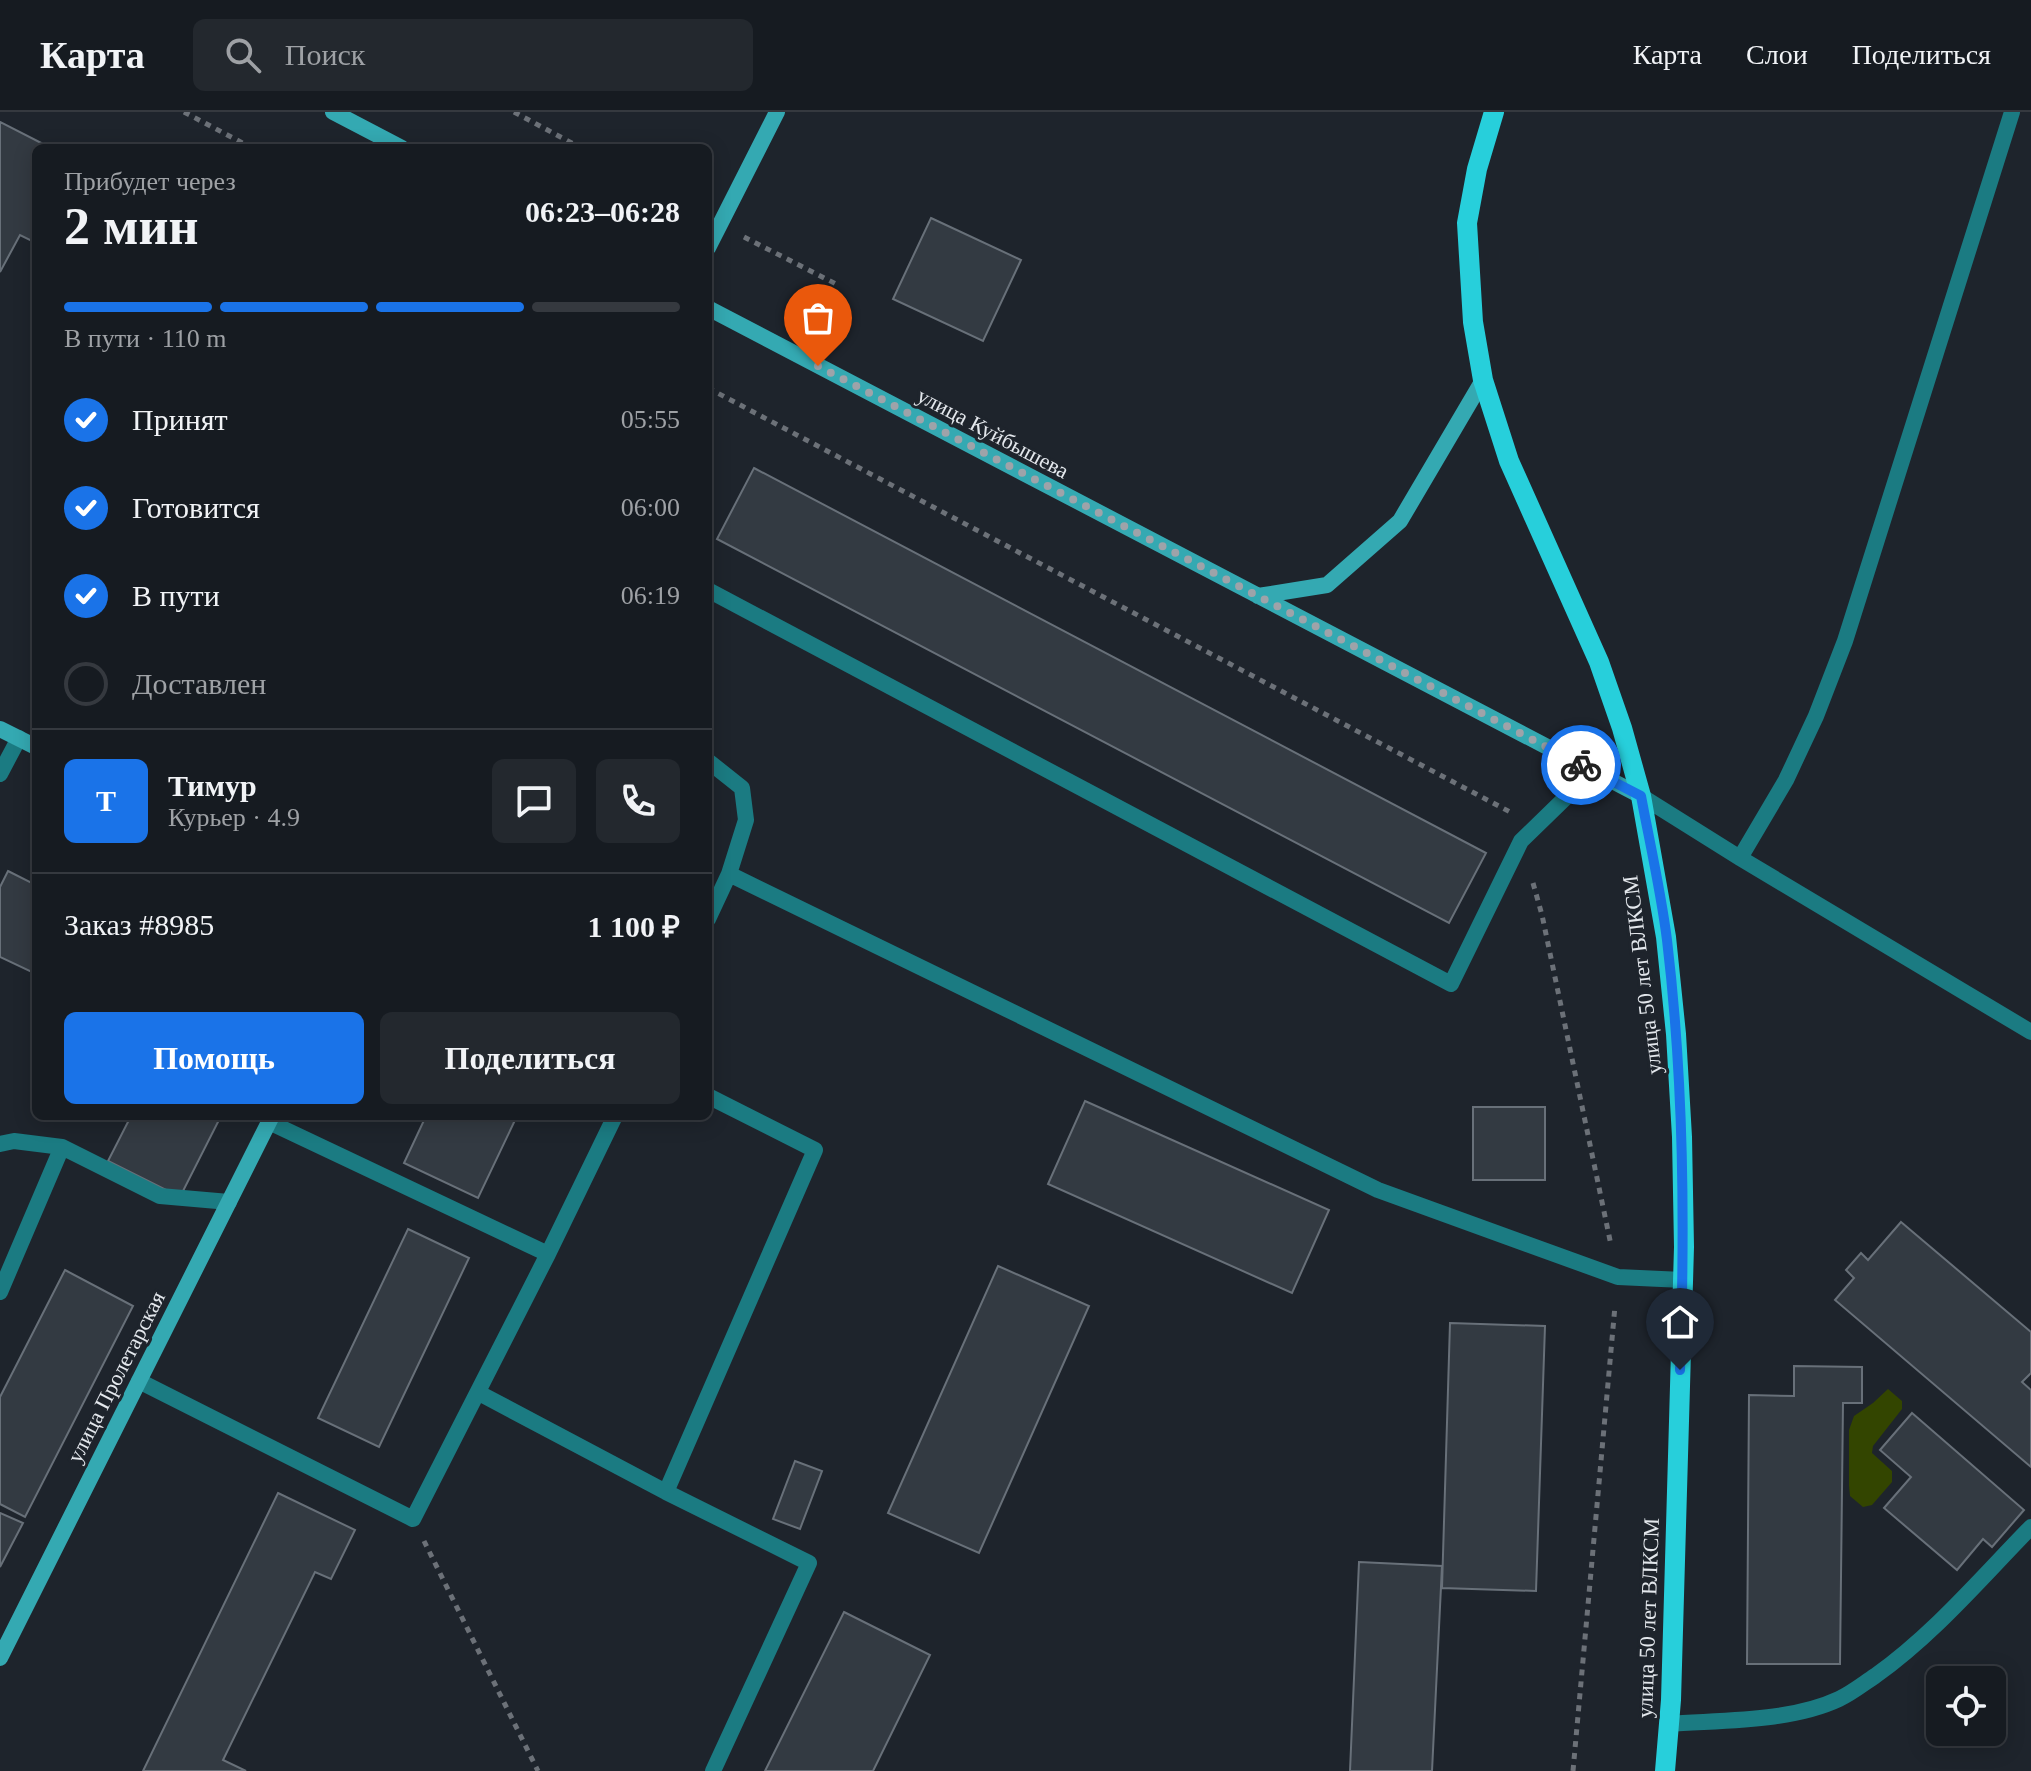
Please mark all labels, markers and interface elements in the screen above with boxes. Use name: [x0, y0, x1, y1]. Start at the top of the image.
search box: [193, 19, 753, 91]
icon: search: [221, 33, 265, 77]
text: Карта: [40, 34, 145, 76]
text: Поиск: [285, 38, 365, 71]
text: Карта: [1633, 39, 1702, 70]
text: Слои: [1746, 39, 1808, 70]
text: Поделиться: [1852, 39, 1991, 70]
text: Прибудет через: [64, 167, 236, 196]
text: 06:23–06:28: [525, 195, 680, 228]
text: 2 мин: [64, 198, 198, 255]
pin: [784, 284, 852, 366]
icon: bag: [796, 296, 840, 340]
text: В пути · 110 m: [64, 324, 226, 353]
street label: улица Куйбышева: [913, 382, 1073, 484]
icon: check: [64, 398, 108, 442]
text: Принят: [132, 403, 228, 436]
text: 05:55: [621, 405, 680, 434]
icon: check: [64, 486, 108, 530]
text: Готовится: [132, 491, 260, 524]
text: 06:00: [621, 493, 680, 522]
icon: check: [64, 574, 108, 618]
text: В пути: [132, 579, 220, 612]
text: 06:19: [621, 581, 680, 610]
text: Доставлен: [132, 667, 266, 700]
courier: [1541, 725, 1621, 805]
icon: bike: [1559, 743, 1603, 787]
button: chat: [492, 759, 576, 843]
button: phone: [596, 759, 680, 843]
text: Тимур: [168, 769, 257, 802]
text: Т: [96, 784, 116, 817]
text: Курьер · 4.9: [168, 803, 300, 832]
street label: улица 50 лет ВЛКСМ: [1617, 874, 1667, 1076]
text: Заказ #8985: [64, 908, 214, 941]
text: 1 100 ₽: [588, 910, 680, 943]
button: Помощь: [64, 1012, 364, 1104]
button: Поделиться: [380, 1012, 680, 1104]
street label: улица Пролетарская: [62, 1287, 170, 1467]
pin: [1646, 1288, 1714, 1370]
icon: home: [1658, 1300, 1702, 1344]
street label: улица 50 лет ВЛКСМ: [1632, 1517, 1664, 1719]
map controls: [1926, 1666, 2006, 1746]
button: locate: [1926, 1666, 2006, 1746]

